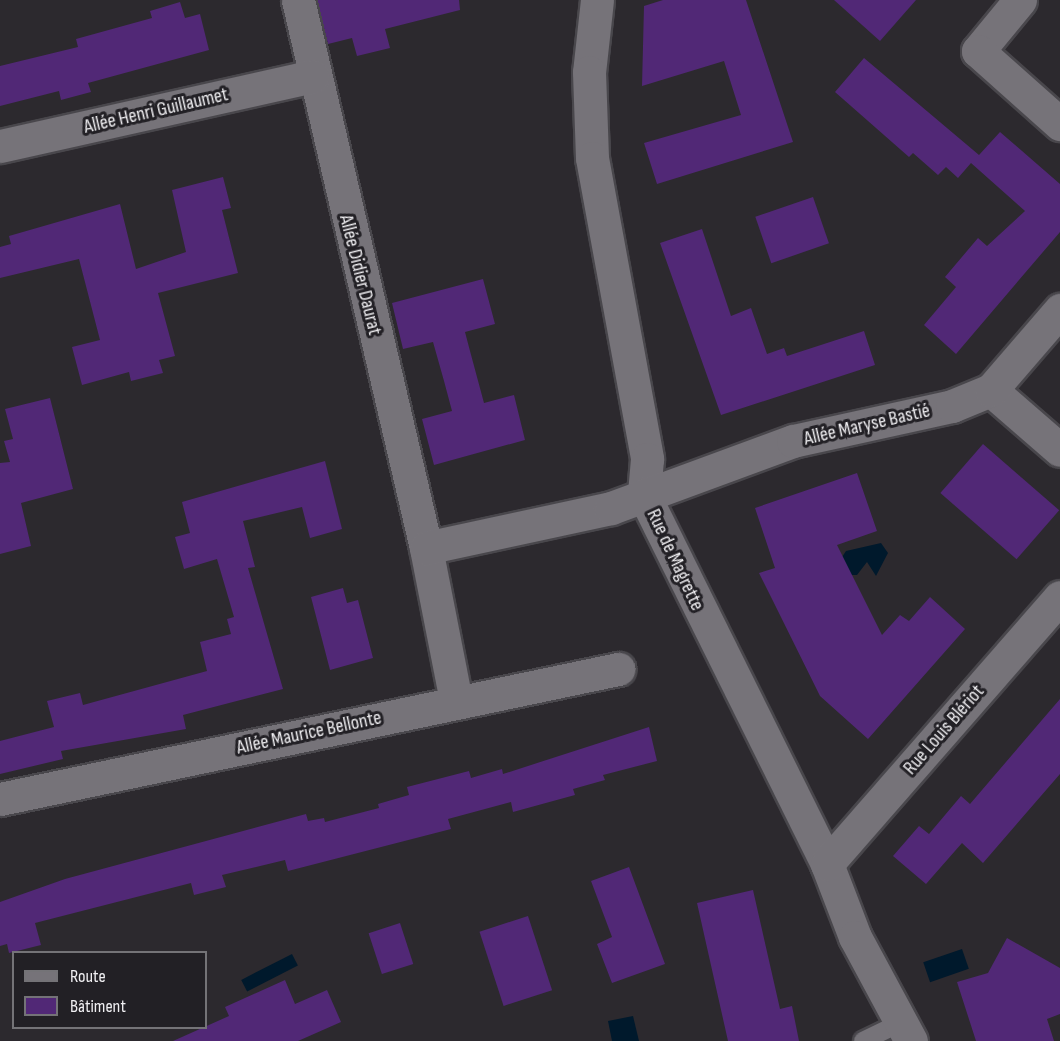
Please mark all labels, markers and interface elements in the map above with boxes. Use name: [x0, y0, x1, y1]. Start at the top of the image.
street label: Allée Henri Guillaumet: [81, 83, 231, 139]
street label: Allée Didier Daurat: [333, 212, 387, 338]
street label: Allée Maryse Bastié: [802, 399, 932, 451]
street label: Rue de Magrette: [641, 505, 709, 615]
street label: Rue Louis Blériot: [898, 680, 990, 780]
street label: Allée Maurice Bellonte: [234, 706, 384, 760]
legend: [12, 951, 207, 1029]
text: Route: [70, 966, 106, 987]
text: Bâtiment: [70, 996, 126, 1017]

